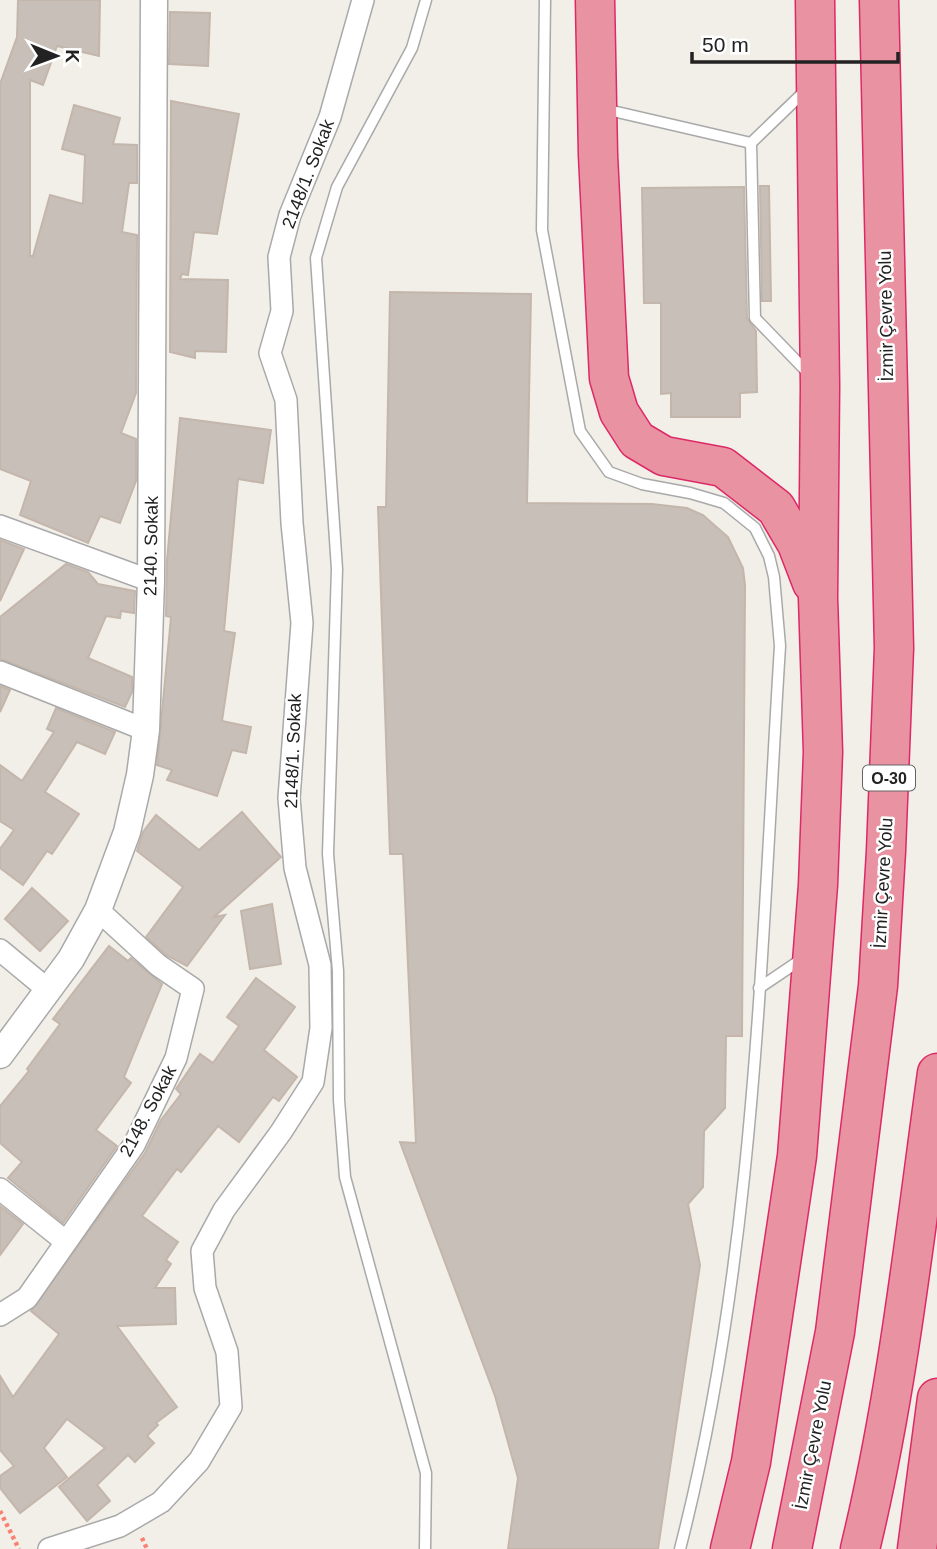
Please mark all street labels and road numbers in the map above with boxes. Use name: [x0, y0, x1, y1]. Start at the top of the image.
street label: 2148/1. Sokak: [278, 116, 338, 231]
street label: İzmir Çevre Yolu: [875, 250, 897, 382]
street label: 2140. Sokak: [140, 495, 162, 596]
street label: 2148/1. Sokak: [281, 692, 305, 809]
road number: O-30: [863, 765, 915, 790]
street label: İzmir Çevre Yolu: [870, 817, 896, 949]
street label: 2148. Sokak: [116, 1061, 181, 1160]
street label: İzmir Çevre Yolu: [791, 1379, 835, 1511]

